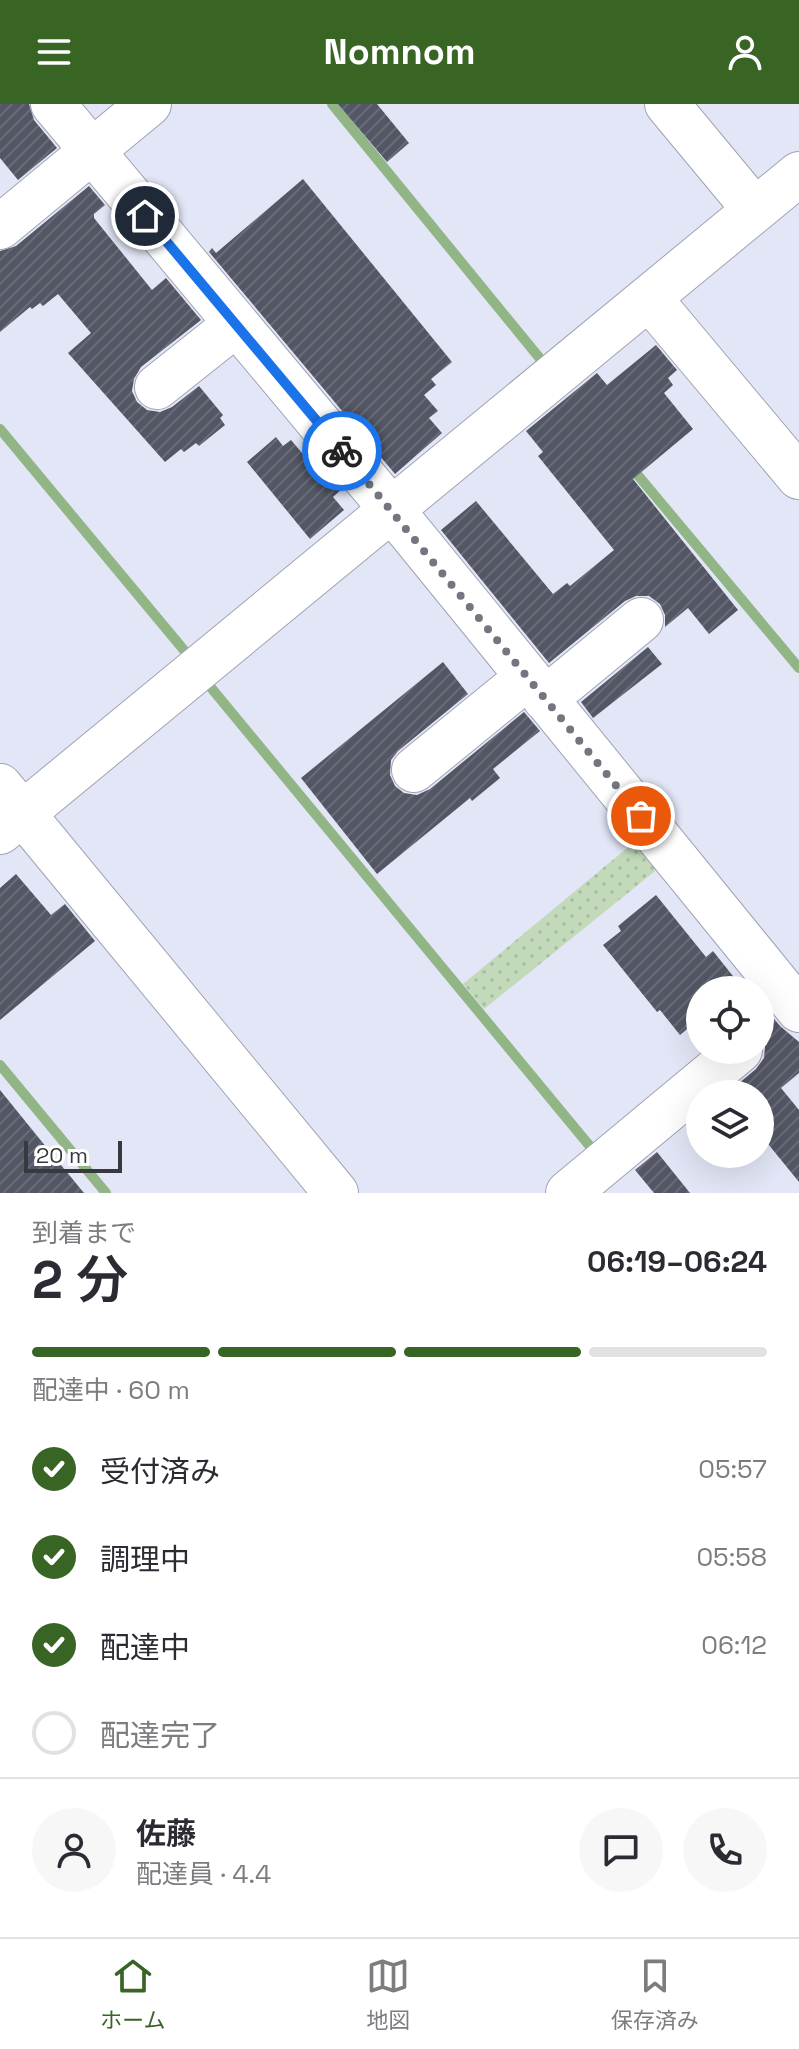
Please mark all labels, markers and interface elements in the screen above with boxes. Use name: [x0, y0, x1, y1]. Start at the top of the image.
text: Nomnom: [324, 29, 475, 75]
icon: menu: [32, 30, 76, 74]
icon: person: [723, 30, 767, 74]
pin: [111, 182, 179, 250]
icon: home: [123, 194, 167, 238]
courier: [302, 411, 382, 491]
icon: bike: [320, 429, 364, 473]
pin: [607, 782, 675, 850]
icon: bag: [619, 794, 663, 838]
map controls: [686, 976, 774, 1168]
button: locate: [686, 976, 774, 1064]
button: layers: [686, 1080, 774, 1168]
scale bar: [24, 1137, 122, 1173]
text: 20 m: [36, 1141, 88, 1169]
text: 到着まで: [32, 1216, 136, 1250]
text: 06:19–06:24: [587, 1242, 767, 1281]
text: 2 分: [32, 1247, 128, 1313]
text: 配達中 · 60 m: [32, 1373, 190, 1407]
icon: check: [32, 1447, 76, 1491]
text: 受付済み: [100, 1452, 220, 1491]
text: 05:57: [698, 1452, 767, 1486]
icon: check: [32, 1535, 76, 1579]
text: 調理中: [100, 1540, 190, 1579]
text: 05:58: [696, 1540, 767, 1574]
icon: check: [32, 1623, 76, 1667]
text: 配達中: [100, 1628, 190, 1667]
text: 06:12: [701, 1628, 767, 1662]
text: 配達完了: [100, 1716, 220, 1755]
button: person: [32, 1808, 116, 1892]
button: chat: [579, 1808, 663, 1892]
button: phone: [683, 1808, 767, 1892]
text: 佐藤: [136, 1814, 196, 1853]
text: 配達員 · 4.4: [136, 1857, 271, 1891]
tab: ホーム: [100, 1954, 166, 2034]
tab: 地図: [366, 1954, 410, 2034]
tab: 保存済み: [611, 1954, 699, 2034]

